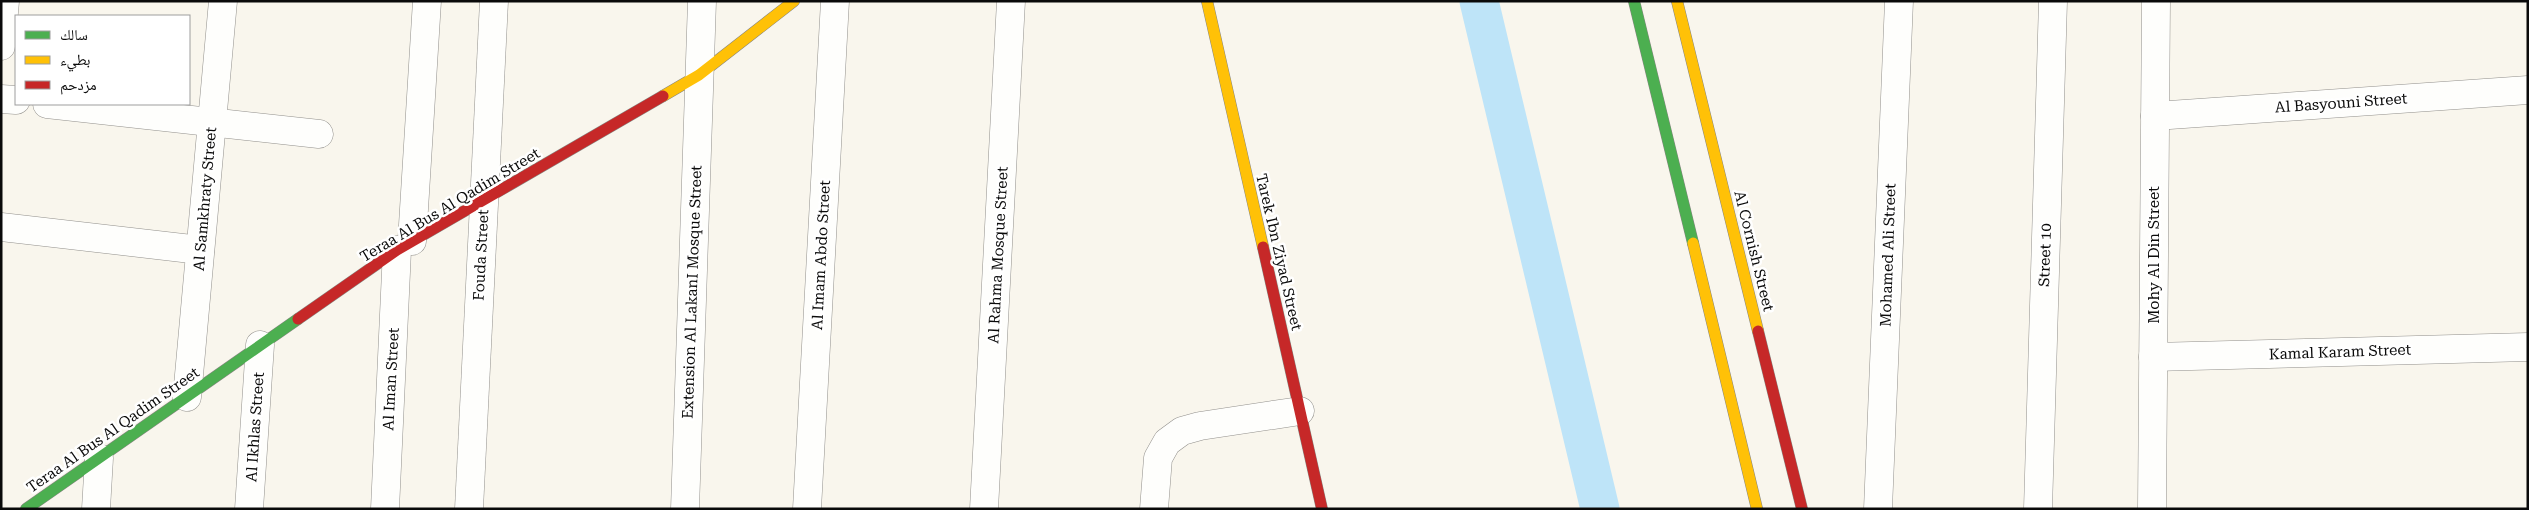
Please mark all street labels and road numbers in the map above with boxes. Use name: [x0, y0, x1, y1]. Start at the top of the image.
street label: Al Basyouni Street: [2274, 89, 2408, 117]
street label: Al Samkhraty Street: [190, 126, 220, 272]
street label: Teraa Al Bus Al Qadim Street: [357, 144, 543, 266]
street label: Extension Al LakanI Mosque Street: [679, 164, 705, 419]
street label: Al Rahma Mosque Street: [984, 166, 1012, 344]
street label: Tarek Ibn Ziyad Street: [1252, 172, 1306, 333]
street label: Al Imam Abdo Street: [808, 179, 834, 330]
street label: Mohamed Ali Street: [1877, 183, 1900, 327]
street label: Mohy Al Din Street: [2145, 186, 2163, 324]
street label: Al Cornish Street: [1730, 189, 1778, 313]
street label: Fouda Street: [470, 208, 492, 301]
street label: Street 10: [2035, 223, 2055, 287]
street label: Al Iman Street: [379, 327, 403, 431]
street label: Kamal Karam Street: [2268, 341, 2412, 363]
street label: Teraa Al Bus Al Qadim Street: [23, 363, 203, 497]
street label: Al Ikhlas Street: [242, 371, 268, 483]

